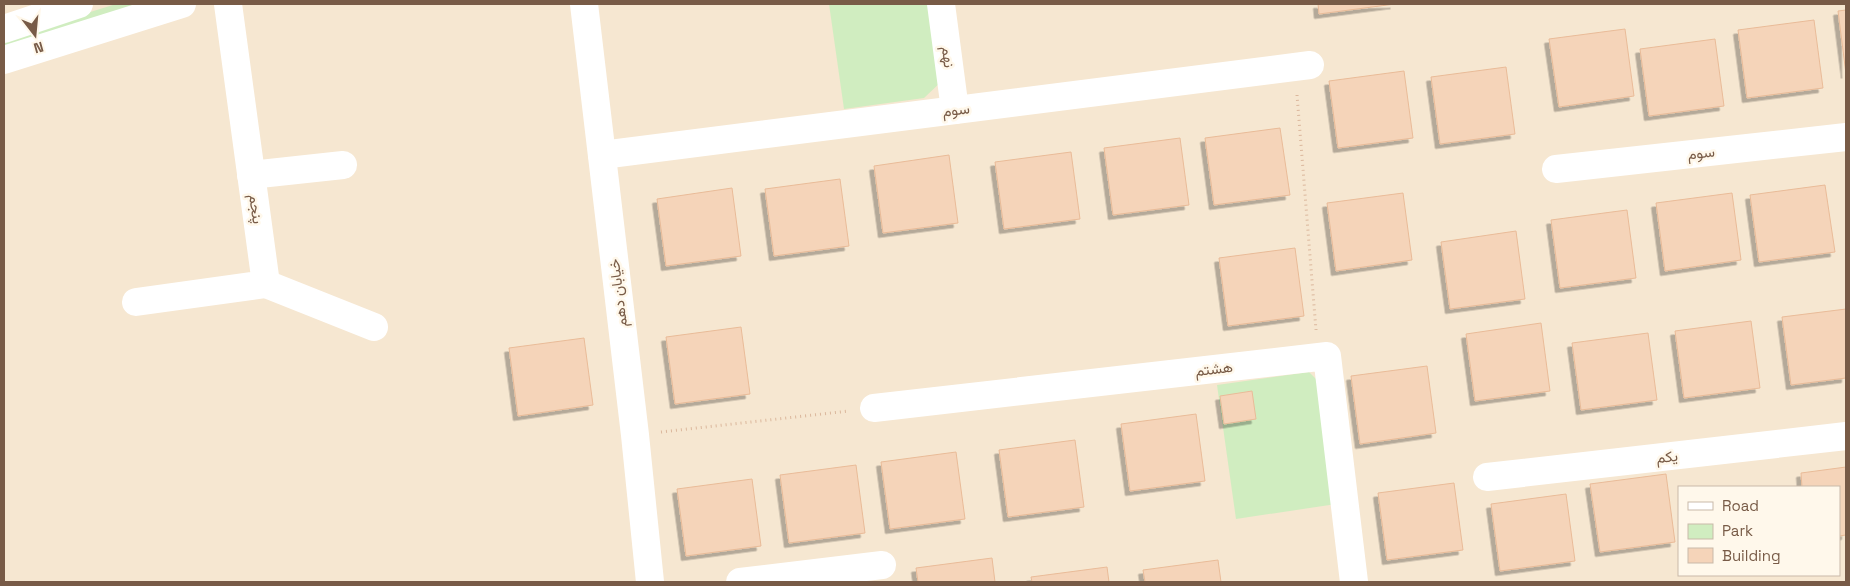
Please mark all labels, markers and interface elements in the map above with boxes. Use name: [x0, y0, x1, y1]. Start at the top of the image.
north arrow: [10, 10, 60, 60]
text: N: [32, 38, 46, 57]
street label: نهم: [937, 45, 959, 69]
street label: سوم: [941, 98, 971, 122]
street label: سوم: [1686, 142, 1716, 164]
street label: پنجم: [244, 193, 268, 225]
street label: خیابان دهم: [604, 258, 632, 328]
street label: هشتم: [1194, 357, 1234, 381]
street label: یکم: [1655, 446, 1679, 468]
legend: [1678, 486, 1840, 576]
text: Road: [1722, 496, 1759, 515]
text: Park: [1722, 521, 1753, 540]
text: Building: [1722, 546, 1781, 565]

